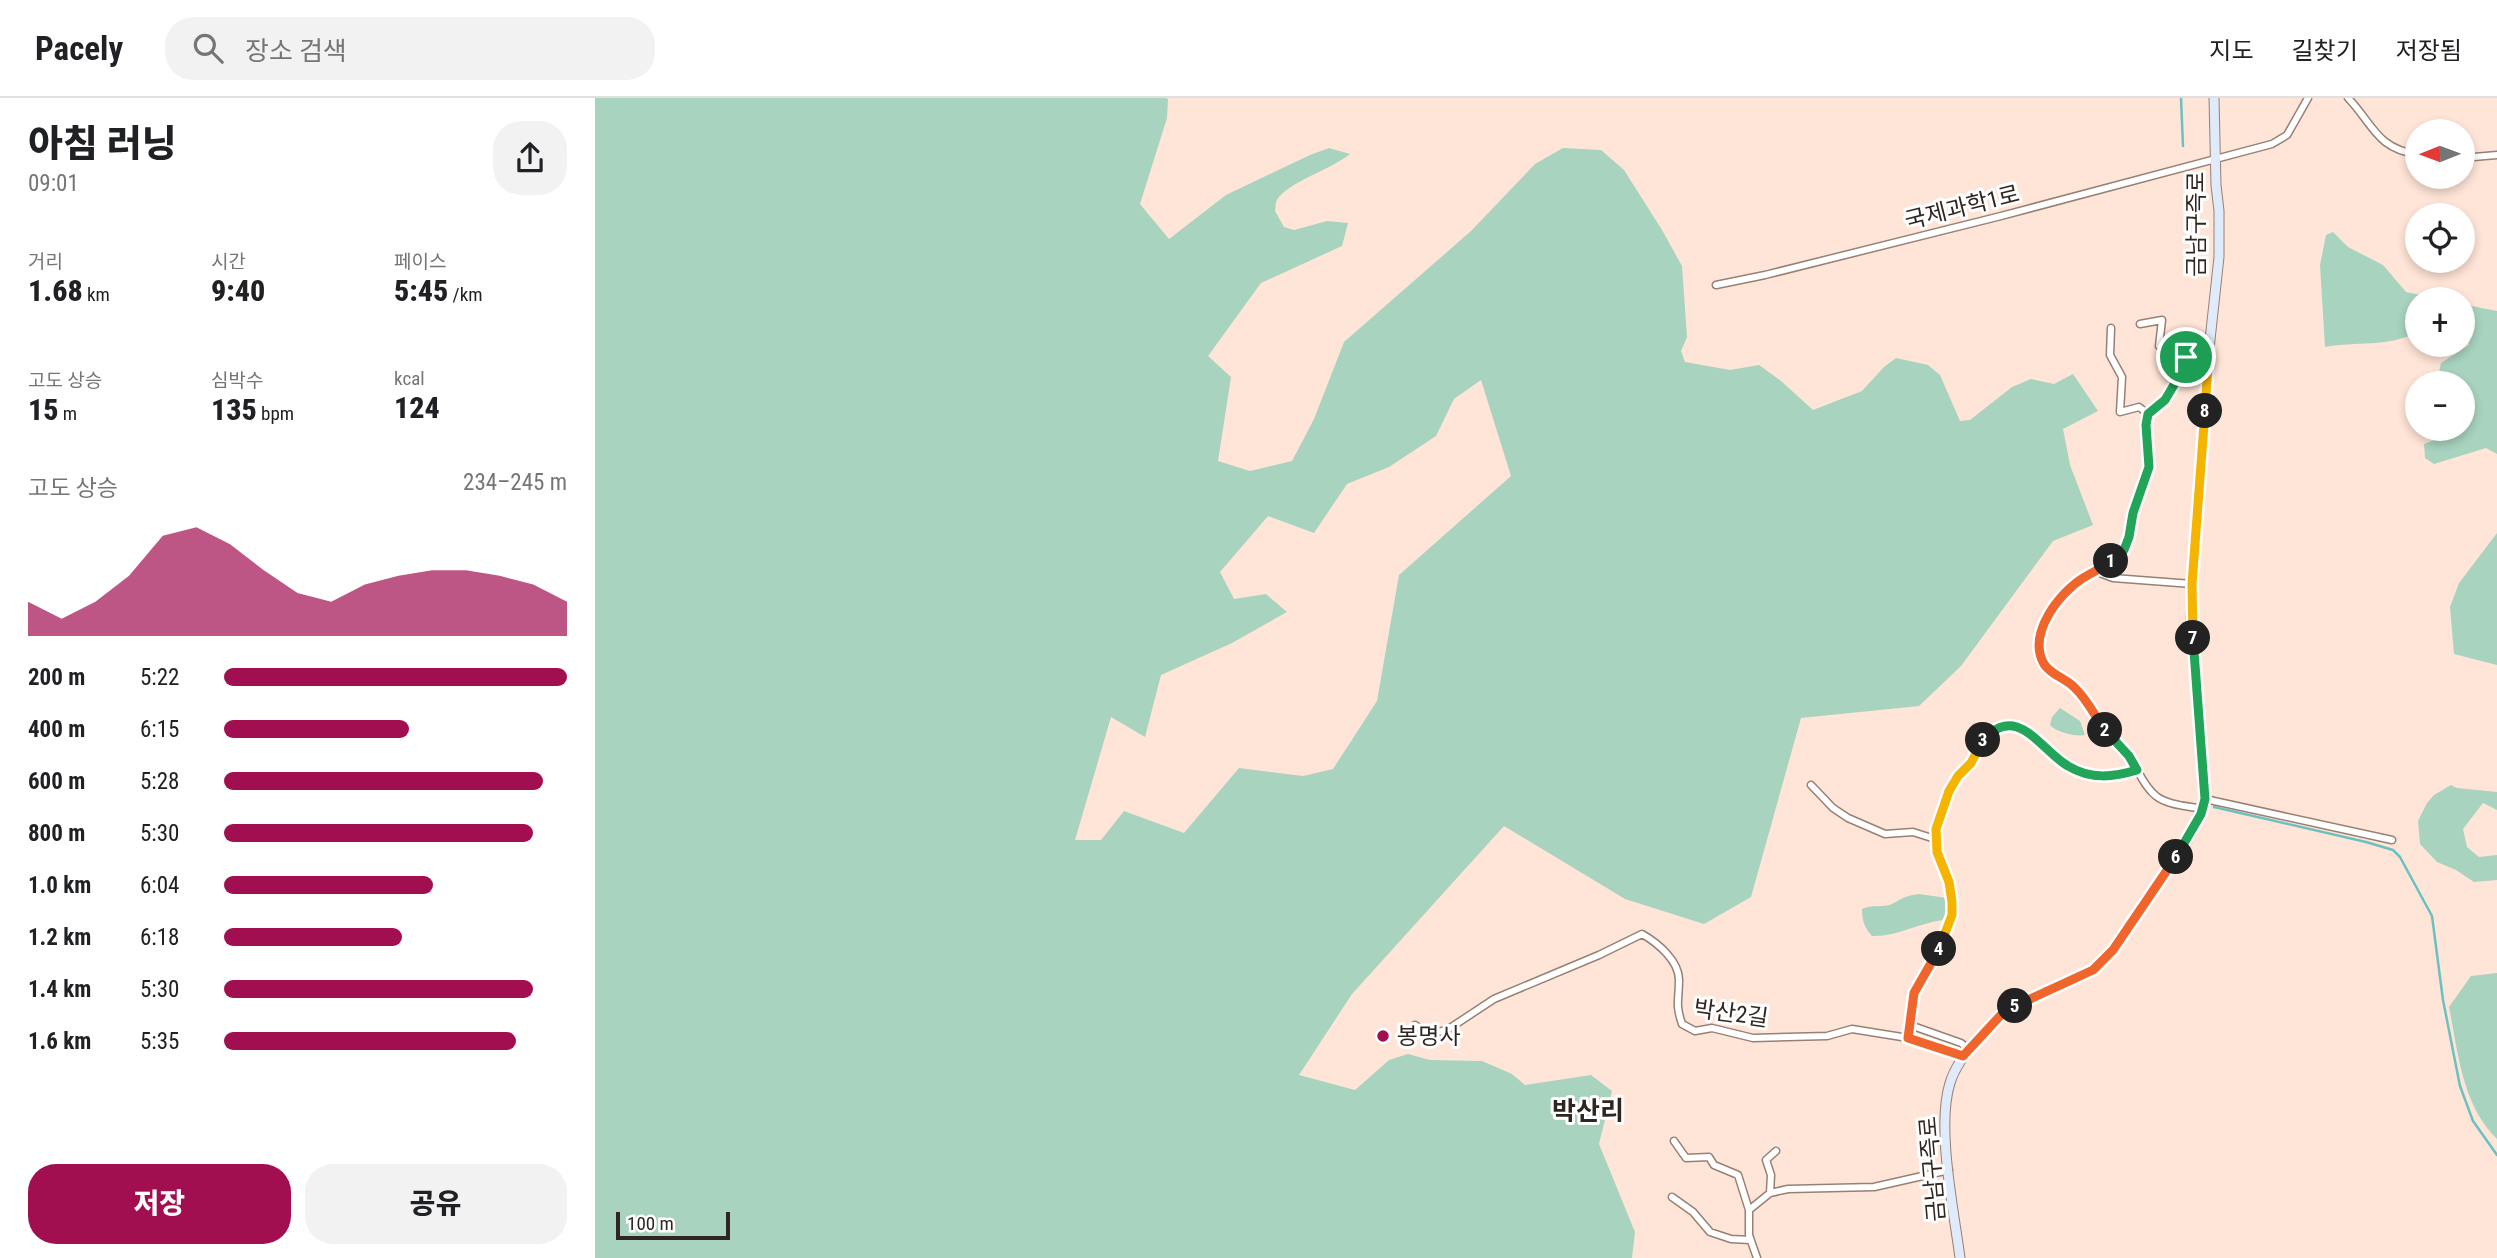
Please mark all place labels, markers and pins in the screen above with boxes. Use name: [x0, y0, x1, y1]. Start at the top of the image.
pin: [2156, 327, 2216, 387]
pin: 8: [2187, 394, 2223, 428]
pin: 1: [2093, 544, 2129, 578]
pin: 7: [2175, 620, 2211, 656]
pin: 2: [2087, 712, 2123, 748]
pin: 3: [1965, 722, 2001, 758]
pin: 6: [2159, 840, 2193, 874]
pin: 4: [1921, 932, 1957, 966]
pin: 5: [1997, 988, 2033, 1024]
place label: 봉명사: [1397, 1023, 1460, 1050]
marker: 봉명사: [1375, 1028, 1391, 1044]

